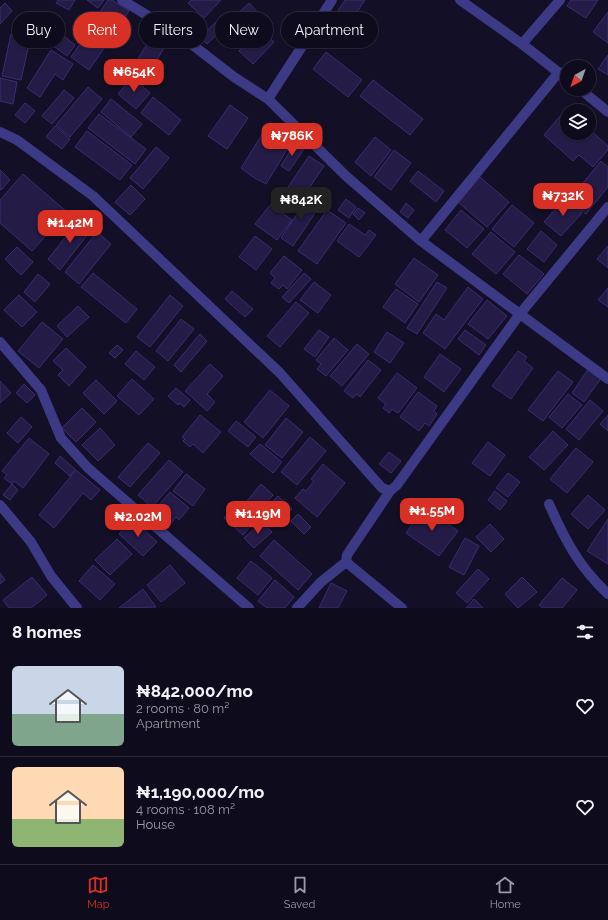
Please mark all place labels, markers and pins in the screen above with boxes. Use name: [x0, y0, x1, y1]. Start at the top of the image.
pin: ₦654K: [106, 59, 162, 93]
pin: ₦786K: [264, 123, 320, 157]
pin: ₦732K: [535, 183, 591, 217]
pin: ₦842K: [273, 187, 329, 221]
pin: ₦1.42M: [37, 210, 103, 244]
pin: ₦1.55M: [399, 498, 465, 532]
pin: ₦1.19M: [225, 501, 291, 535]
pin: ₦2.02M: [105, 504, 171, 538]

